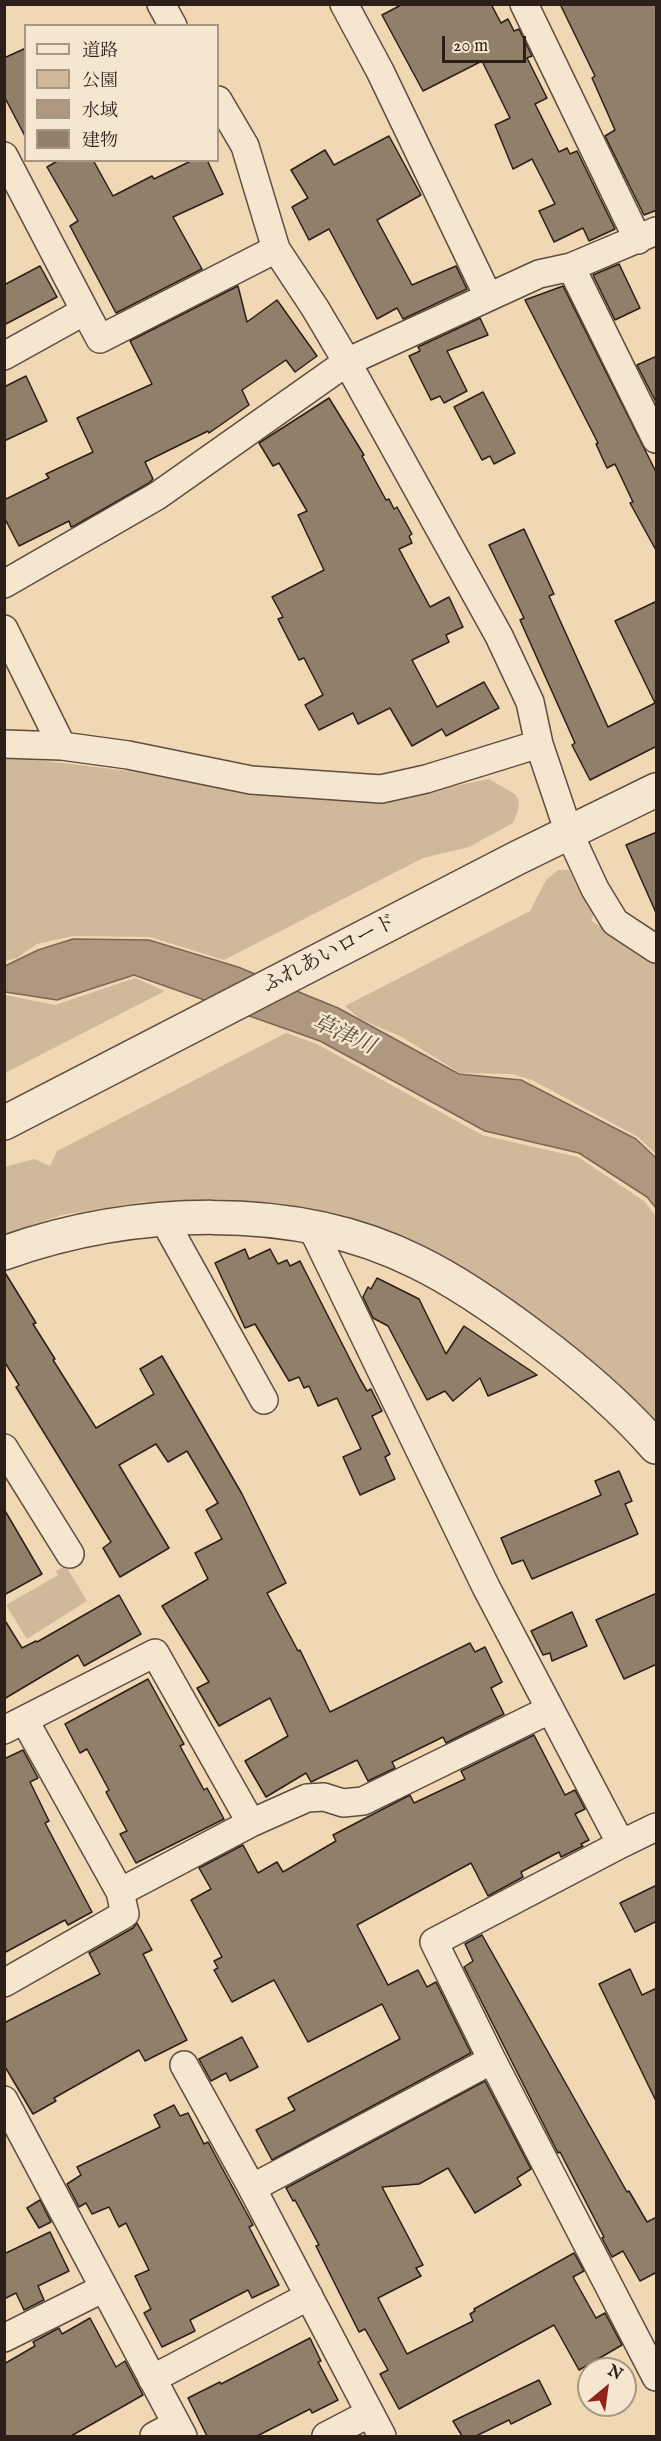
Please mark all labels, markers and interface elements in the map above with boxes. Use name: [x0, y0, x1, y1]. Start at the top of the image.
legend: [24, 24, 219, 162]
scale bar: [445, 24, 529, 62]
text: 20 m: [453, 35, 488, 58]
text: 道路: [82, 40, 118, 63]
text: 公園: [82, 70, 118, 93]
text: 水域: [82, 100, 118, 123]
text: 建物: [82, 130, 118, 153]
street label: ふれあいロード: [259, 910, 401, 1000]
water label: 草津川: [307, 1011, 379, 1061]
north arrow: [577, 2357, 637, 2417]
text: N: [604, 2361, 626, 2385]

